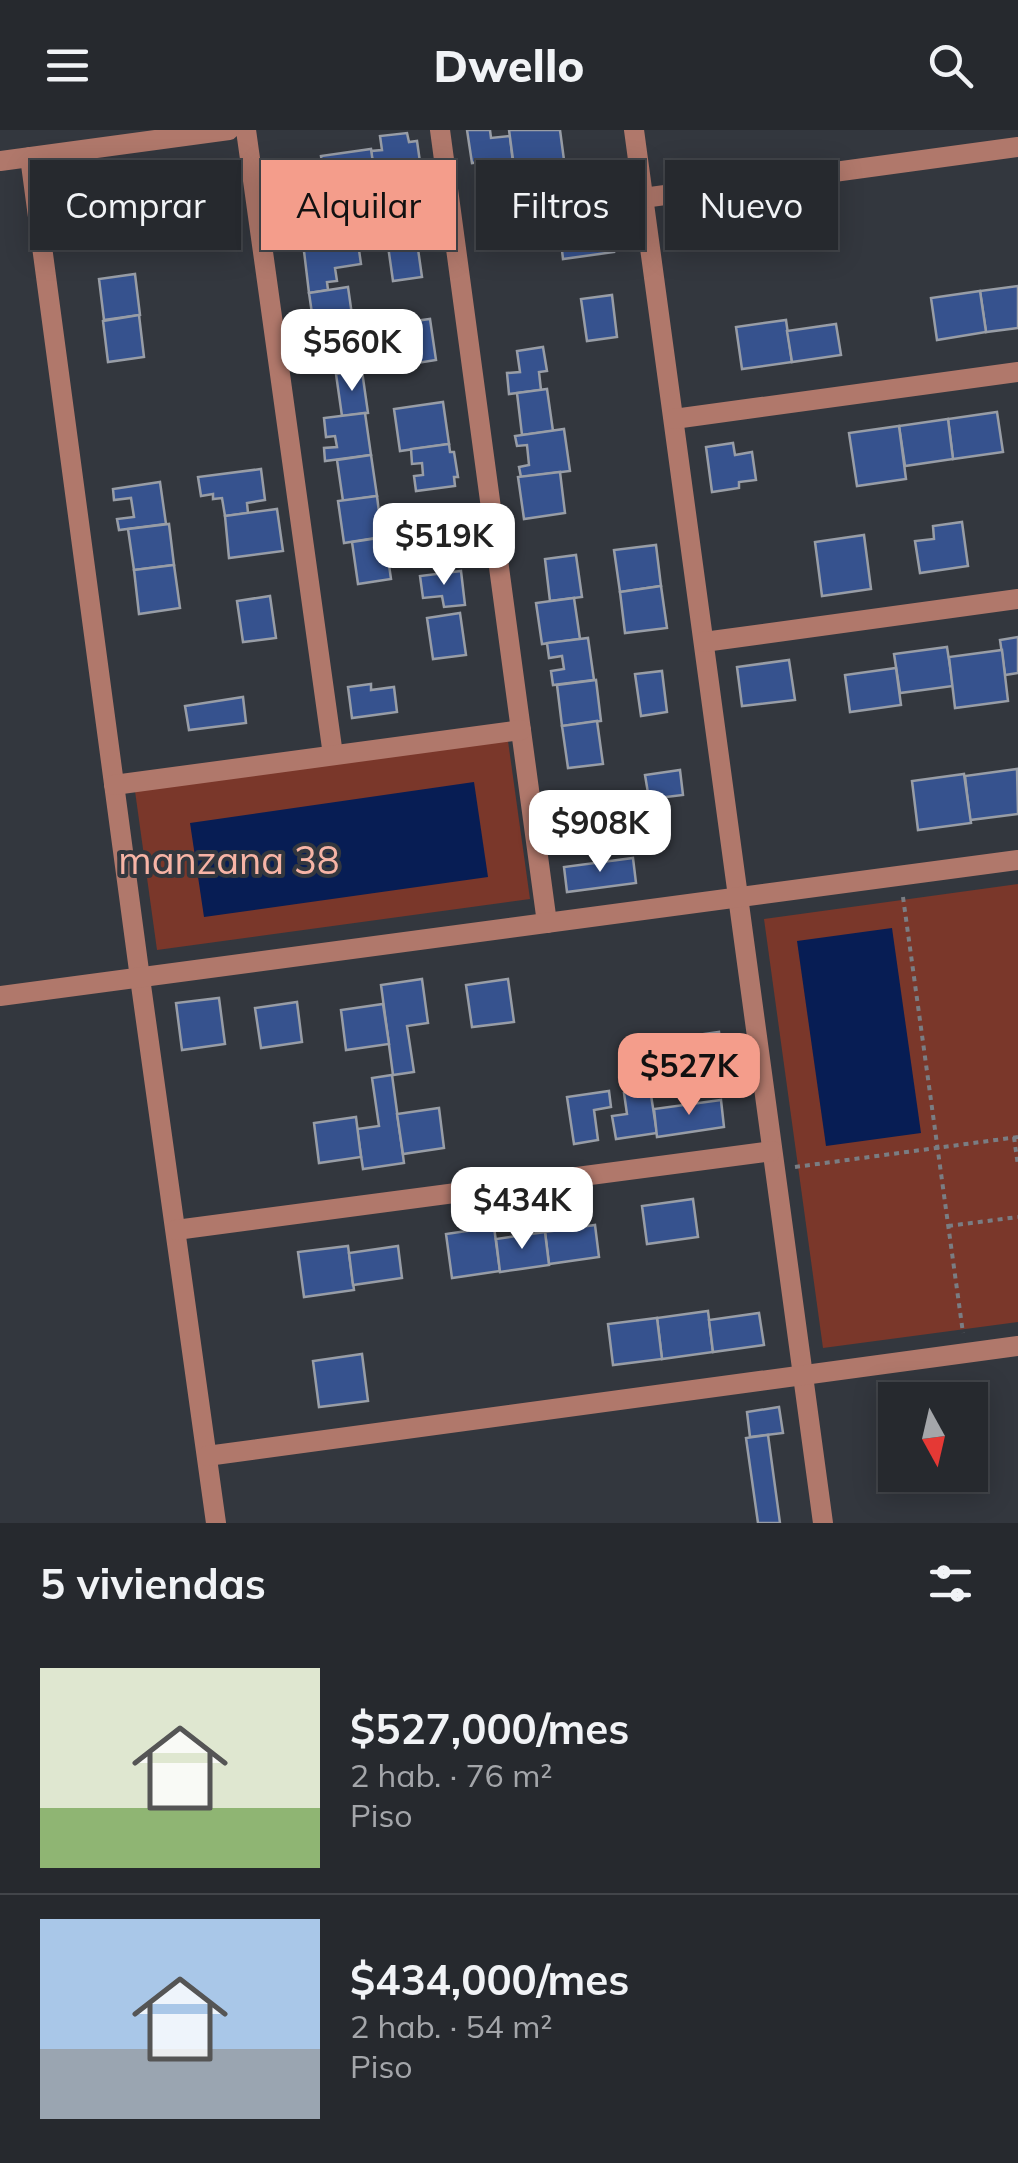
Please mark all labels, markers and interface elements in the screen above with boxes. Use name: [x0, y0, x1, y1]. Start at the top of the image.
text: Dwello: [434, 37, 584, 93]
icon: menu: [40, 38, 95, 93]
icon: search: [923, 38, 978, 93]
chip: Comprar: [30, 160, 241, 250]
chip: Alquilar: [261, 160, 456, 250]
chip: Filtros: [476, 160, 645, 250]
chip: Nuevo: [665, 160, 838, 250]
pin: $560K: [282, 309, 422, 394]
text: $560K: [303, 321, 401, 361]
pin: $519K: [374, 503, 514, 588]
text: $519K: [395, 515, 493, 555]
pin: $908K: [530, 790, 670, 875]
text: $908K: [551, 802, 649, 842]
park label: manzana 38: [118, 836, 340, 884]
pin: $527K: [619, 1033, 759, 1118]
text: $527K: [640, 1045, 738, 1085]
pin: $434K: [452, 1167, 592, 1252]
text: $434K: [473, 1179, 571, 1219]
north arrow: [878, 1382, 988, 1492]
map controls: [878, 1382, 988, 1492]
icon: filters: [923, 1556, 978, 1611]
text: 5 viviendas: [40, 1557, 266, 1610]
text: $527,000/mes: [350, 1702, 629, 1755]
icon: home: [120, 1708, 240, 1828]
text: 2 hab. · 76 m²: [350, 1755, 552, 1795]
text: Piso: [350, 1795, 413, 1835]
text: $434,000/mes: [350, 1953, 629, 2006]
icon: home: [120, 1959, 240, 2079]
text: 2 hab. · 54 m²: [350, 2006, 552, 2046]
text: Piso: [350, 2046, 413, 2086]

